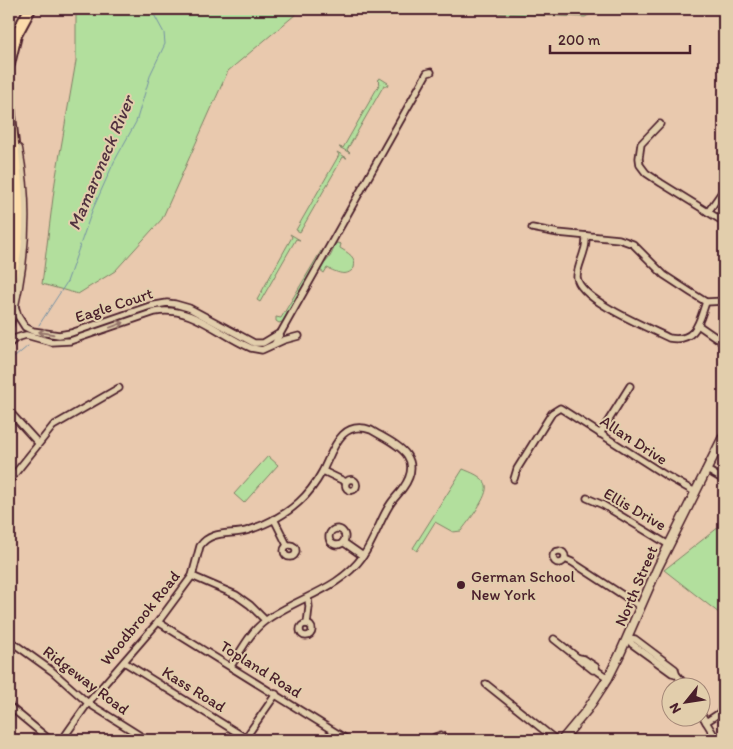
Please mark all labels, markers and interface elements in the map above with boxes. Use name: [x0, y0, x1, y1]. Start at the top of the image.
scale bar: [550, 22, 690, 54]
text: 200 m: [558, 31, 601, 49]
water label: Mamaroneck River: [63, 91, 140, 233]
street label: Eagle Court: [73, 283, 155, 327]
one-way arrow: [109, 320, 124, 329]
one-way arrow: [39, 328, 55, 338]
street label: Allan Drive: [597, 411, 671, 469]
street label: Ellis Drive: [600, 484, 670, 535]
street label: North Street: [611, 543, 661, 629]
street label: Woodbrook Road: [96, 567, 184, 669]
place label: German School New York: [471, 567, 575, 604]
marker: German School New York: [455, 579, 467, 591]
street label: Topland Road: [217, 636, 306, 702]
street label: Ridgeway Road: [39, 641, 133, 719]
street label: Kass Road: [159, 662, 230, 716]
north arrow: [660, 676, 710, 726]
text: N: [665, 700, 685, 717]

